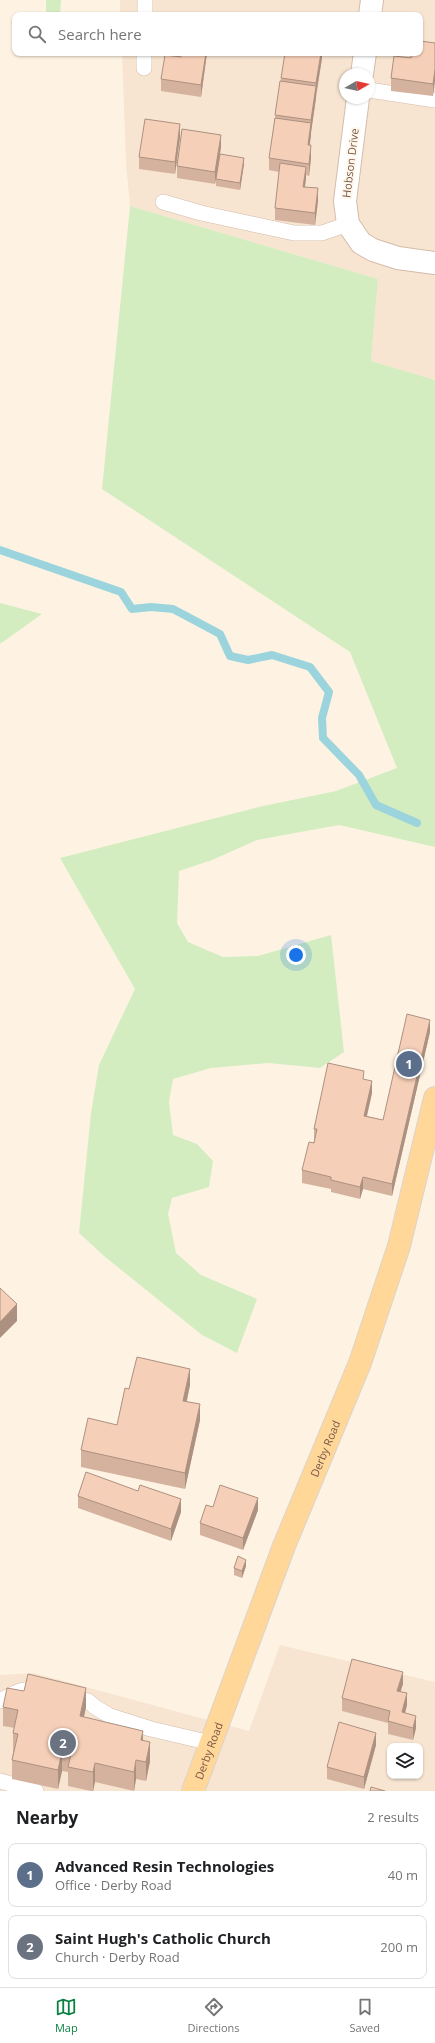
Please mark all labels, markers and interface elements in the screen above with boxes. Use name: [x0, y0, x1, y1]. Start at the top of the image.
search box: [12, 12, 423, 56]
icon: search: [26, 23, 48, 45]
text: Search here: [58, 24, 142, 44]
north arrow: [339, 68, 375, 104]
street label: Hobson Drive: [338, 127, 362, 199]
your location: [286, 945, 306, 965]
pin: 1: [396, 1049, 422, 1079]
street label: Derby Road: [306, 1418, 343, 1479]
street label: Derby Road: [190, 1720, 225, 1781]
pin: 2: [50, 1728, 76, 1758]
map controls: [387, 1743, 423, 1779]
button: layers: [387, 1743, 423, 1779]
text: Nearby: [16, 1806, 78, 1829]
text: 2 results: [367, 1808, 419, 1826]
text: Advanced Resin Technologies: [55, 1856, 274, 1876]
text: 1: [26, 1866, 34, 1884]
text: 40 m: [388, 1866, 418, 1884]
text: Office · Derby Road: [55, 1876, 172, 1894]
text: Saint Hugh's Catholic Church: [55, 1928, 271, 1948]
text: 2: [26, 1938, 34, 1956]
text: 200 m: [380, 1938, 418, 1956]
text: Church · Derby Road: [55, 1948, 180, 1966]
tab: Map: [55, 1996, 78, 2035]
tab: Directions: [188, 1996, 240, 2035]
tab: Saved: [349, 1996, 380, 2035]

